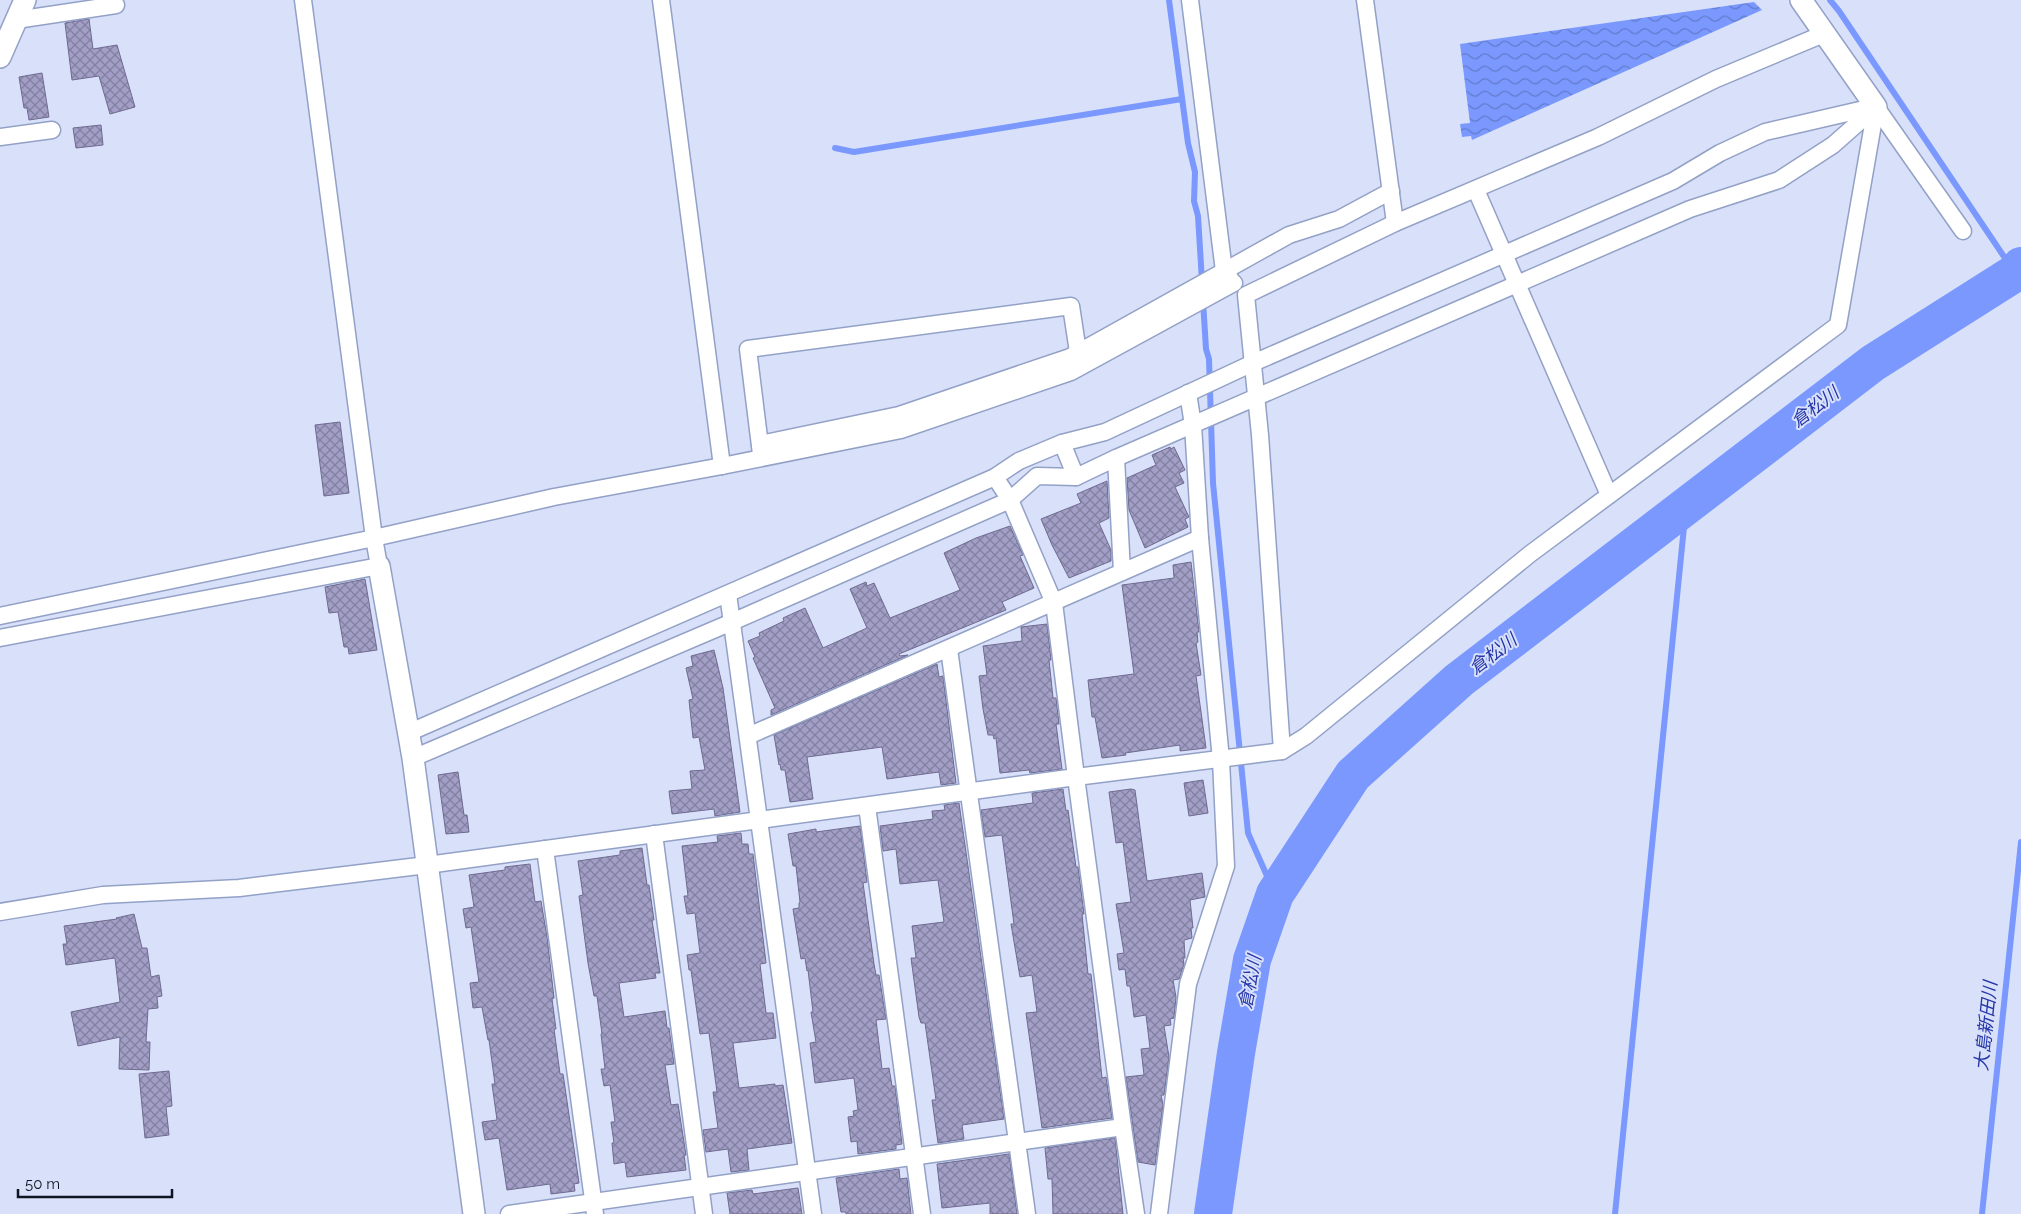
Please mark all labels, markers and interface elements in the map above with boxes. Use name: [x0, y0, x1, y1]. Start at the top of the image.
water label: 倉松川: [1787, 381, 1844, 431]
water label: 倉松川: [1465, 628, 1522, 678]
water label: 倉松川: [1234, 951, 1265, 1010]
water label: 大島新田川: [1970, 978, 2001, 1072]
scale bar: [18, 1166, 171, 1198]
text: 50 m: [25, 1175, 60, 1193]

